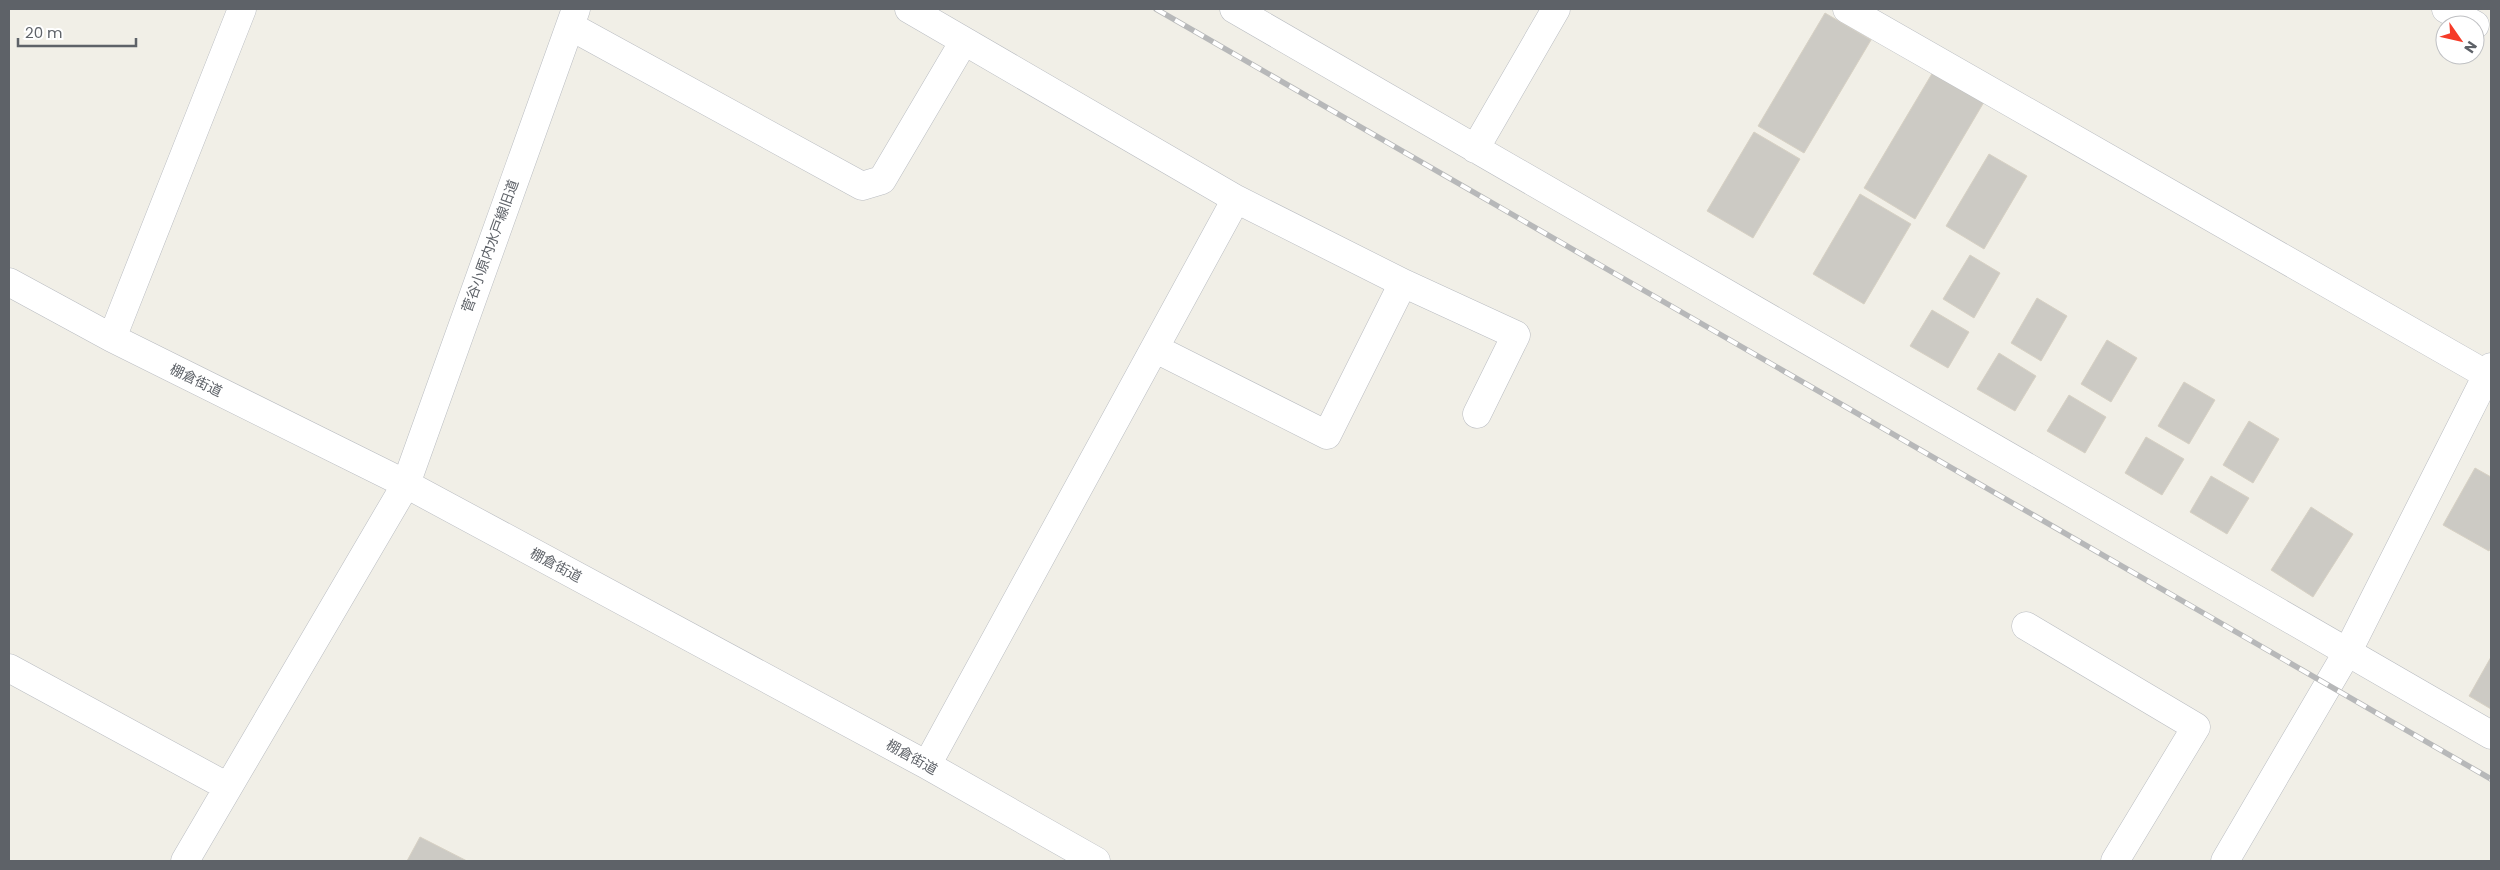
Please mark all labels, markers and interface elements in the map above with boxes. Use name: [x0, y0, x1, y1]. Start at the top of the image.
scale bar: [18, 15, 135, 47]
north arrow: [2435, 15, 2485, 65]
text: 20 m: [25, 22, 63, 43]
text: N: [2460, 37, 2482, 57]
street label: 菅谷小原内水戸線旧道: [457, 177, 523, 315]
street label: 棚倉街道: [166, 359, 226, 401]
street label: 棚倉街道: [527, 543, 585, 587]
street label: 棚倉街道: [883, 735, 941, 779]

